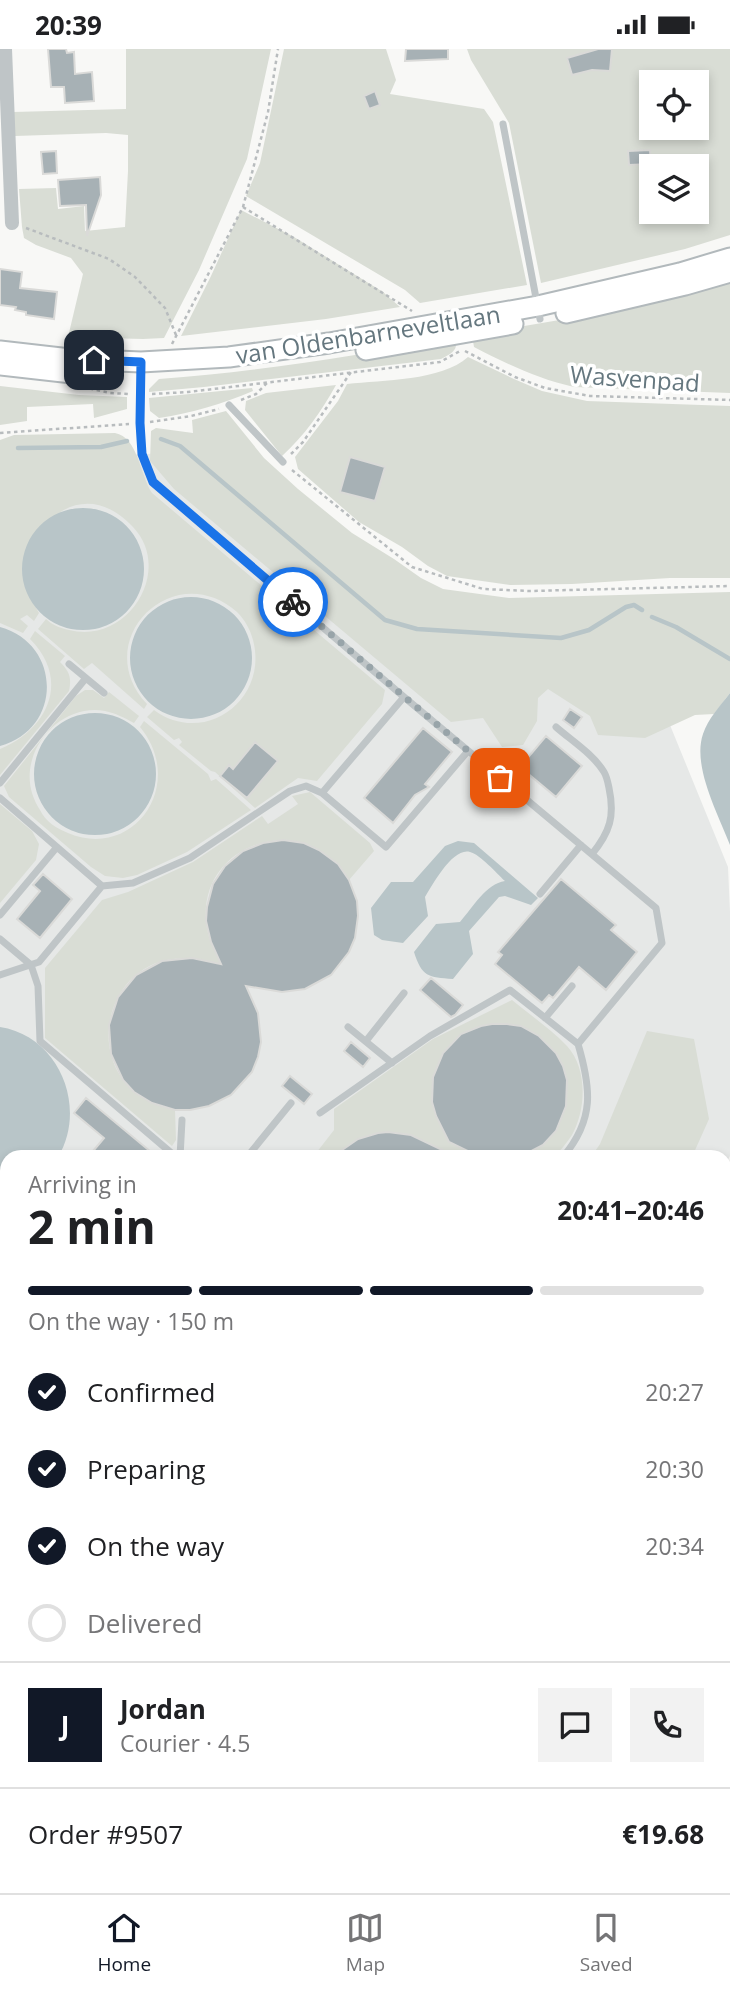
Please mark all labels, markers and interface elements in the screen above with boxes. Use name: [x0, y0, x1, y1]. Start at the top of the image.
text: 20:39: [35, 7, 102, 43]
map controls: [639, 70, 709, 224]
button: locate: [639, 70, 709, 140]
button: layers: [639, 154, 709, 224]
street label: van Oldenbarneveltlaan: [233, 297, 503, 371]
pin: [64, 330, 124, 390]
icon: home: [75, 341, 113, 379]
street label: Wasvenpad: [569, 357, 701, 399]
courier: [258, 567, 328, 637]
icon: bike: [274, 583, 312, 621]
pin: [470, 748, 530, 808]
icon: bag: [481, 759, 519, 797]
text: Arriving in: [28, 1168, 137, 1200]
text: 20:41–20:46: [557, 1192, 704, 1228]
text: 2 min: [28, 1195, 156, 1257]
text: On the way · 150 m: [28, 1305, 234, 1337]
icon: check: [28, 1373, 66, 1411]
text: Confirmed: [87, 1374, 215, 1410]
text: 20:27: [645, 1376, 704, 1408]
icon: check: [28, 1450, 66, 1488]
text: Preparing: [87, 1451, 205, 1487]
text: 20:30: [645, 1453, 704, 1485]
icon: check: [28, 1527, 66, 1565]
text: On the way: [87, 1528, 224, 1564]
text: 20:34: [645, 1530, 704, 1562]
text: Delivered: [87, 1605, 202, 1641]
button: chat: [538, 1688, 612, 1762]
button: phone: [630, 1688, 704, 1762]
text: Jordan: [120, 1691, 206, 1727]
text: J: [61, 1707, 69, 1743]
text: Courier · 4.5: [120, 1727, 250, 1759]
text: Order #9507: [28, 1816, 183, 1852]
text: €19.68: [622, 1816, 704, 1852]
tab: Home: [97, 1909, 151, 1977]
tab: Map: [346, 1909, 385, 1977]
tab: Saved: [580, 1909, 633, 1977]

